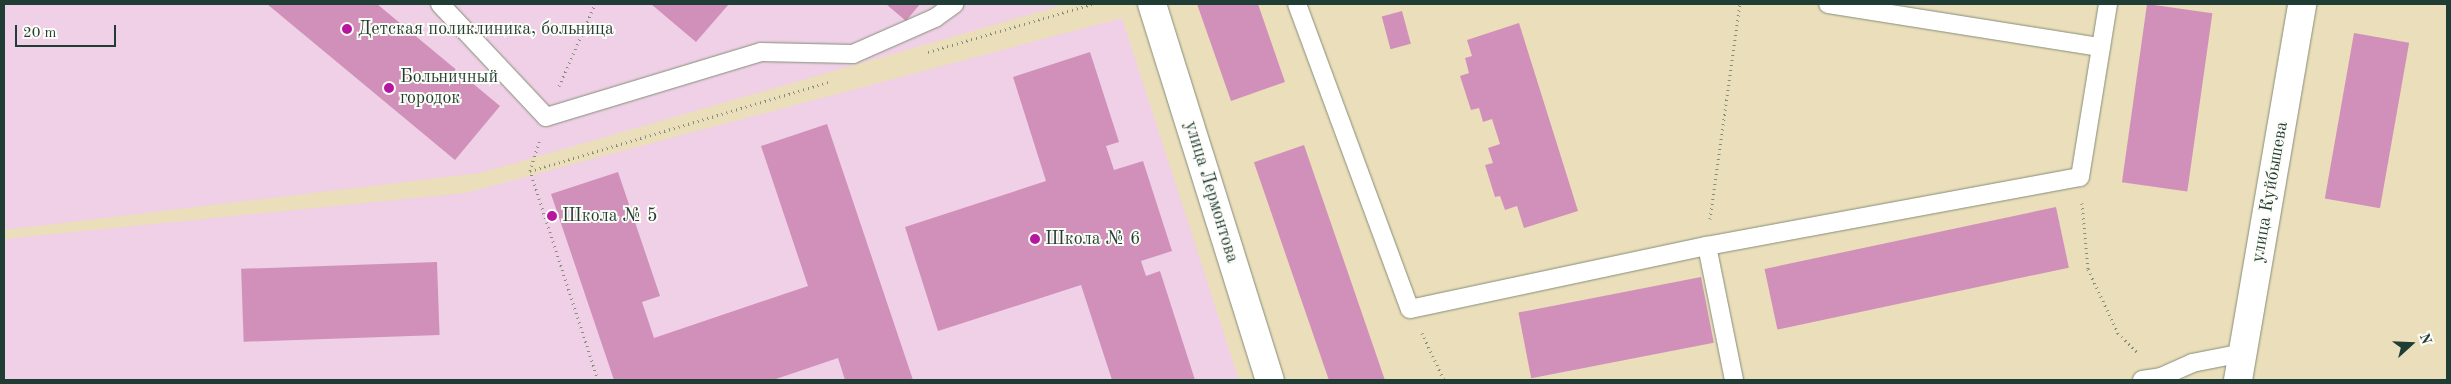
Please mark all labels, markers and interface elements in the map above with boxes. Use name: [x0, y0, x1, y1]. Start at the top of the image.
scale bar: [18, 15, 119, 47]
place label: Детская поликлиника, больница: [358, 18, 614, 40]
marker: Детская поликлиника, больница: [340, 22, 354, 36]
text: 20 m: [23, 26, 57, 41]
place label: Больничный городок: [400, 67, 498, 110]
marker: Больничный городок: [382, 81, 396, 95]
street label: улица Лермонтова: [1179, 119, 1243, 265]
street label: улица Куйбышева: [2247, 120, 2293, 264]
place label: Школа № 5: [562, 205, 658, 227]
marker: Школа № 5: [546, 210, 558, 222]
place label: Школа № 6: [1045, 228, 1141, 250]
marker: Школа № 6: [1029, 233, 1041, 245]
north arrow: [2386, 319, 2436, 369]
text: N: [2417, 331, 2434, 346]

